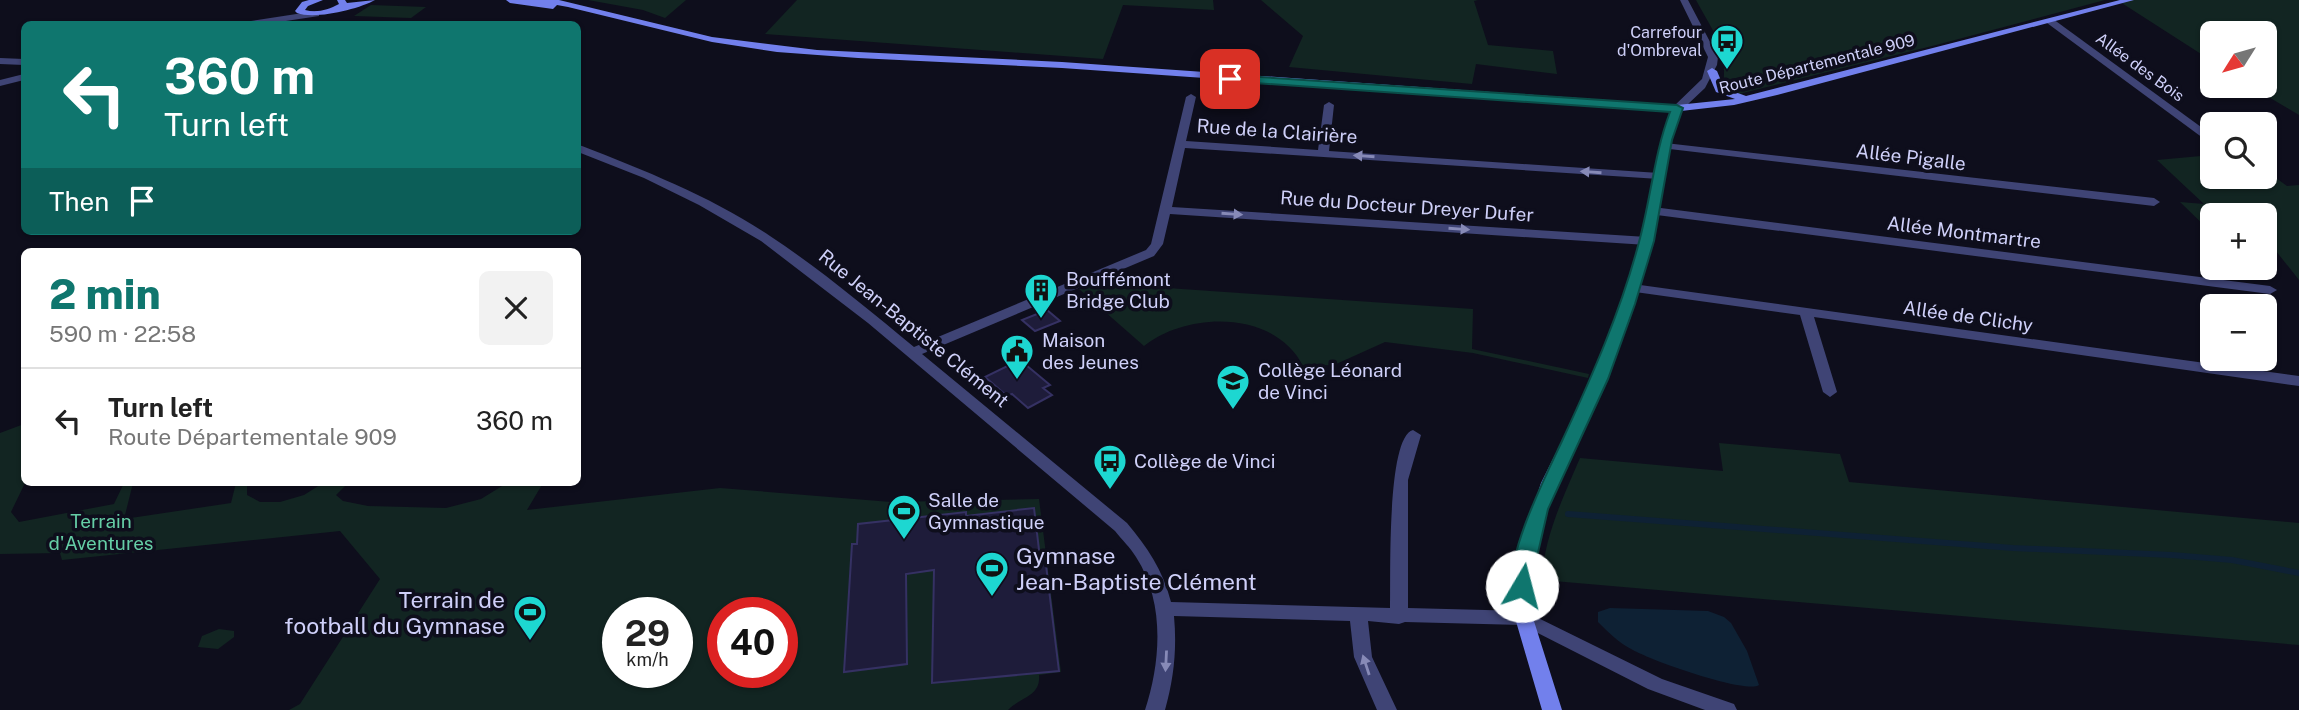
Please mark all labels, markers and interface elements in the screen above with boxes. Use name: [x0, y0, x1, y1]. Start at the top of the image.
north arrow: [2200, 21, 2277, 98]
map controls: [2200, 21, 2277, 371]
bus stop icon: Carrefour d'Ombreval: [1708, 22, 1746, 71]
place label: Carrefour d'Ombreval: [1617, 23, 1702, 60]
street label: Allée des Bois: [2092, 29, 2188, 105]
street label: Route Départementale 909: [1717, 30, 1917, 98]
text: 360 m: [164, 47, 315, 105]
icon: left: [49, 49, 140, 140]
pin: [1200, 49, 1260, 109]
icon: arrive: [1211, 60, 1249, 98]
text: Turn left: [164, 106, 289, 143]
button: search: [2200, 112, 2277, 189]
street label: Rue de la Clairière: [1196, 114, 1358, 148]
street label: Allée Pigalle: [1855, 139, 1967, 175]
one-way arrow: [1353, 151, 1375, 162]
one-way arrow: [1580, 166, 1602, 177]
icon: arrive: [123, 182, 161, 220]
text: Then: [49, 186, 109, 217]
street label: Rue du Docteur Dreyer Dufer: [1279, 186, 1535, 226]
button: +: [2200, 203, 2277, 280]
one-way arrow: [1221, 209, 1243, 220]
street label: Allée Montmartre: [1886, 212, 2042, 252]
one-way arrow: [1448, 223, 1470, 234]
street label: Rue Jean-Baptiste Clément: [815, 245, 1013, 411]
place label: Bouffémont Bridge Club: [1066, 268, 1171, 312]
text: 2 min: [49, 269, 161, 318]
button: close: [479, 271, 553, 345]
building icon: Bouffémont Bridge Club: [1022, 271, 1060, 320]
button: −: [2200, 294, 2277, 371]
street label: Allée de Clichy: [1902, 296, 2034, 336]
text: 590 m · 22:58: [49, 320, 196, 347]
place label: Maison des Jeunes: [1042, 329, 1139, 373]
public building icon: Maison des Jeunes: [998, 332, 1036, 381]
place label: Collège Léonard de Vinci: [1258, 359, 1402, 403]
school or university icon: Collège Léonard de Vinci: [1214, 362, 1252, 411]
text: Turn left: [108, 392, 213, 423]
icon: left: [49, 402, 87, 440]
text: 360 m: [476, 405, 553, 436]
text: Route Départementale 909: [108, 423, 397, 450]
bus stop icon: Collège de Vinci: [1091, 442, 1129, 491]
place label: Collège de Vinci: [1134, 450, 1275, 472]
place label: Salle de Gymnastique: [928, 489, 1044, 533]
sports icon: Salle de Gymnastique: [885, 492, 923, 541]
park label: Terrain d'Aventures: [49, 510, 153, 554]
place label: Gymnase Jean-Baptiste Clément: [1016, 542, 1257, 595]
sports icon: Gymnase Jean-Baptiste Clément: [973, 549, 1011, 598]
position arrow: [1485, 549, 1559, 623]
place label: Terrain de football du Gymnase: [284, 586, 505, 639]
sports icon: Terrain de football du Gymnase: [511, 593, 549, 642]
speed limit sign: 40: [707, 597, 798, 688]
text: 29: [625, 613, 670, 654]
text: km/h: [626, 649, 669, 670]
one-way arrow: [1161, 650, 1172, 672]
one-way arrow: [1361, 654, 1371, 675]

